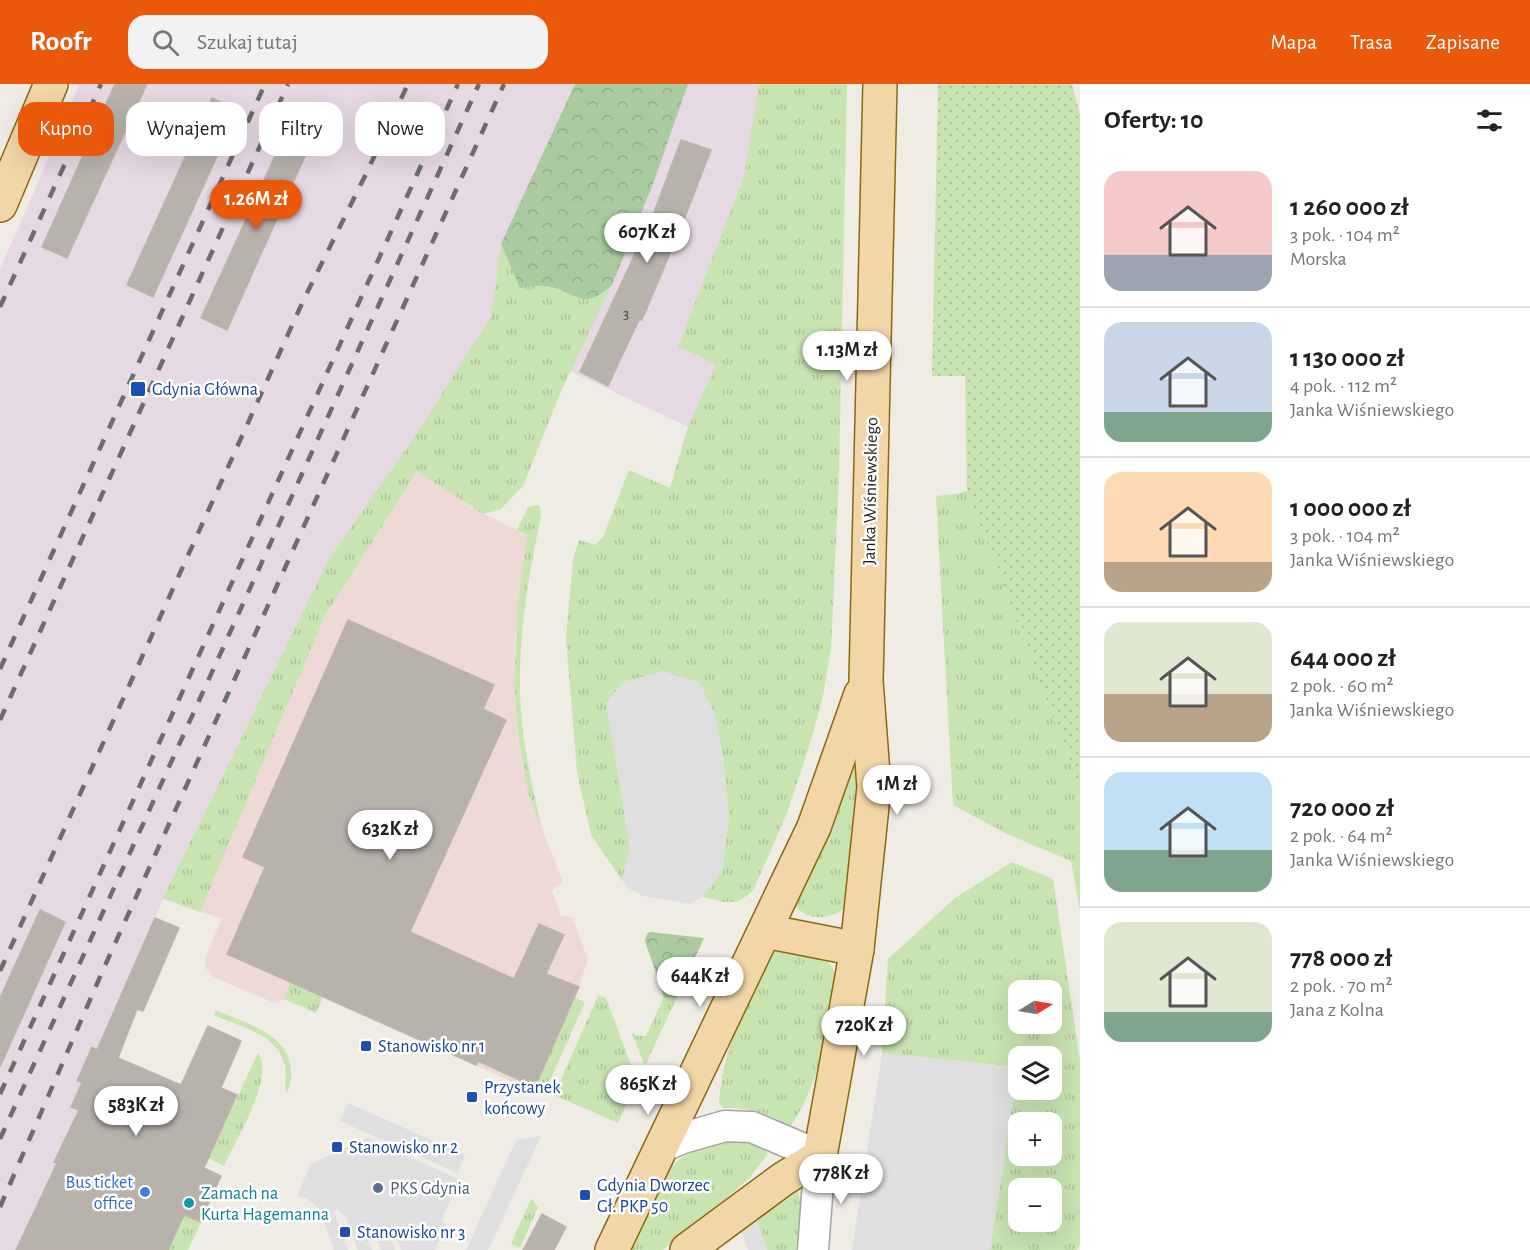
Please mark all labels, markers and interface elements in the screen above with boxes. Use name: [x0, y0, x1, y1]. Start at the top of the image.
search box: [128, 15, 548, 69]
icon: search: [149, 26, 182, 59]
text: Roofr: [30, 28, 92, 56]
text: Szukaj tutaj: [197, 31, 298, 53]
text: Mapa: [1271, 32, 1317, 53]
text: Trasa: [1350, 32, 1393, 53]
text: Zapisane: [1426, 32, 1500, 53]
chip: Kupno: [18, 102, 114, 156]
chip: Wynajem: [126, 102, 247, 156]
chip: Filtry: [259, 102, 343, 156]
chip: Nowe: [355, 102, 445, 156]
icon: filters: [1473, 104, 1506, 137]
text: Oferty: 10: [1104, 107, 1204, 133]
pin: 1.26M zł: [194, 180, 318, 231]
text: 1.26M zł: [224, 189, 288, 209]
text: 1 260 000 zł: [1290, 194, 1409, 220]
icon: home: [1152, 195, 1224, 267]
pin: 607K zł: [592, 213, 702, 264]
text: 607K zł: [618, 222, 676, 242]
text: 3 pok. · 104 m²: [1290, 225, 1400, 245]
text: Morska: [1290, 249, 1347, 269]
house number: 3: [623, 307, 629, 322]
pin: 1.13M zł: [785, 331, 909, 382]
text: 1.13M zł: [817, 340, 877, 360]
text: 1 130 000 zł: [1290, 345, 1404, 371]
icon: home: [1152, 346, 1224, 418]
text: 4 pok. · 112 m²: [1290, 376, 1397, 396]
marker: Gdynia Główna: [129, 380, 147, 398]
place label: Gdynia Główna: [152, 381, 258, 399]
text: Janka Wiśniewskiego: [1290, 400, 1454, 420]
street label: Janka Wiśniewskiego: [861, 417, 881, 565]
text: 1 000 000 zł: [1290, 495, 1411, 521]
icon: home: [1152, 496, 1224, 568]
text: 3 pok. · 104 m²: [1290, 526, 1400, 546]
text: Janka Wiśniewskiego: [1290, 550, 1454, 570]
text: 644 000 zł: [1290, 645, 1396, 671]
icon: home: [1152, 646, 1224, 718]
text: 2 pok. · 60 m²: [1290, 676, 1394, 696]
text: Janka Wiśniewskiego: [1290, 700, 1454, 720]
pin: 1M zł: [855, 765, 939, 816]
text: 1M zł: [877, 774, 917, 794]
text: 720 000 zł: [1290, 795, 1394, 821]
icon: home: [1152, 796, 1224, 868]
pin: 632K zł: [335, 810, 445, 861]
text: 632K zł: [362, 819, 418, 839]
text: 2 pok. · 64 m²: [1290, 826, 1393, 846]
text: Janka Wiśniewskiego: [1290, 850, 1454, 870]
text: 778 000 zł: [1290, 945, 1392, 971]
icon: home: [1152, 946, 1224, 1018]
pin: 644K zł: [645, 957, 755, 1008]
text: 644K zł: [671, 966, 729, 986]
text: 2 pok. · 70 m²: [1290, 976, 1392, 996]
north arrow: [1008, 980, 1062, 1034]
map controls: [1008, 980, 1062, 1232]
text: Jana z Kolna: [1290, 1000, 1384, 1020]
pin: 720K zł: [809, 1006, 919, 1057]
text: 720K zł: [835, 1015, 893, 1035]
place label: Stanowisko nr 1: [378, 1038, 485, 1056]
marker: Stanowisko nr 1: [359, 1039, 373, 1053]
button: layers: [1008, 1046, 1062, 1100]
pin: 865K zł: [593, 1065, 703, 1116]
text: 865K zł: [619, 1074, 677, 1094]
place label: Przystanek końcowy: [484, 1079, 561, 1118]
pin: 583K zł: [81, 1086, 191, 1137]
marker: Przystanek końcowy: [465, 1090, 479, 1104]
text: 583K zł: [108, 1095, 164, 1115]
button: +: [1008, 1112, 1062, 1166]
place label: Stanowisko nr 2: [349, 1139, 458, 1157]
marker: Stanowisko nr 2: [330, 1140, 344, 1154]
pin: 778K zł: [786, 1154, 896, 1205]
text: 778K zł: [813, 1163, 869, 1183]
place label: Bus ticket office: [66, 1174, 133, 1213]
place label: Gdynia Dworzec Gł. PKP 50: [597, 1177, 710, 1216]
button: −: [1008, 1178, 1062, 1232]
place label: PKS Gdynia: [390, 1180, 470, 1198]
marker: PKS Gdynia: [371, 1181, 385, 1195]
marker: Bus ticket office: [138, 1185, 152, 1199]
place label: Zamach na Kurta Hagemanna: [201, 1185, 329, 1224]
marker: Gdynia Dworzec Gł. PKP 50: [578, 1188, 592, 1202]
marker: Zamach na Kurta Hagemanna: [182, 1196, 196, 1210]
place label: Stanowisko nr 3: [357, 1224, 465, 1242]
marker: Stanowisko nr 3: [338, 1225, 352, 1239]

